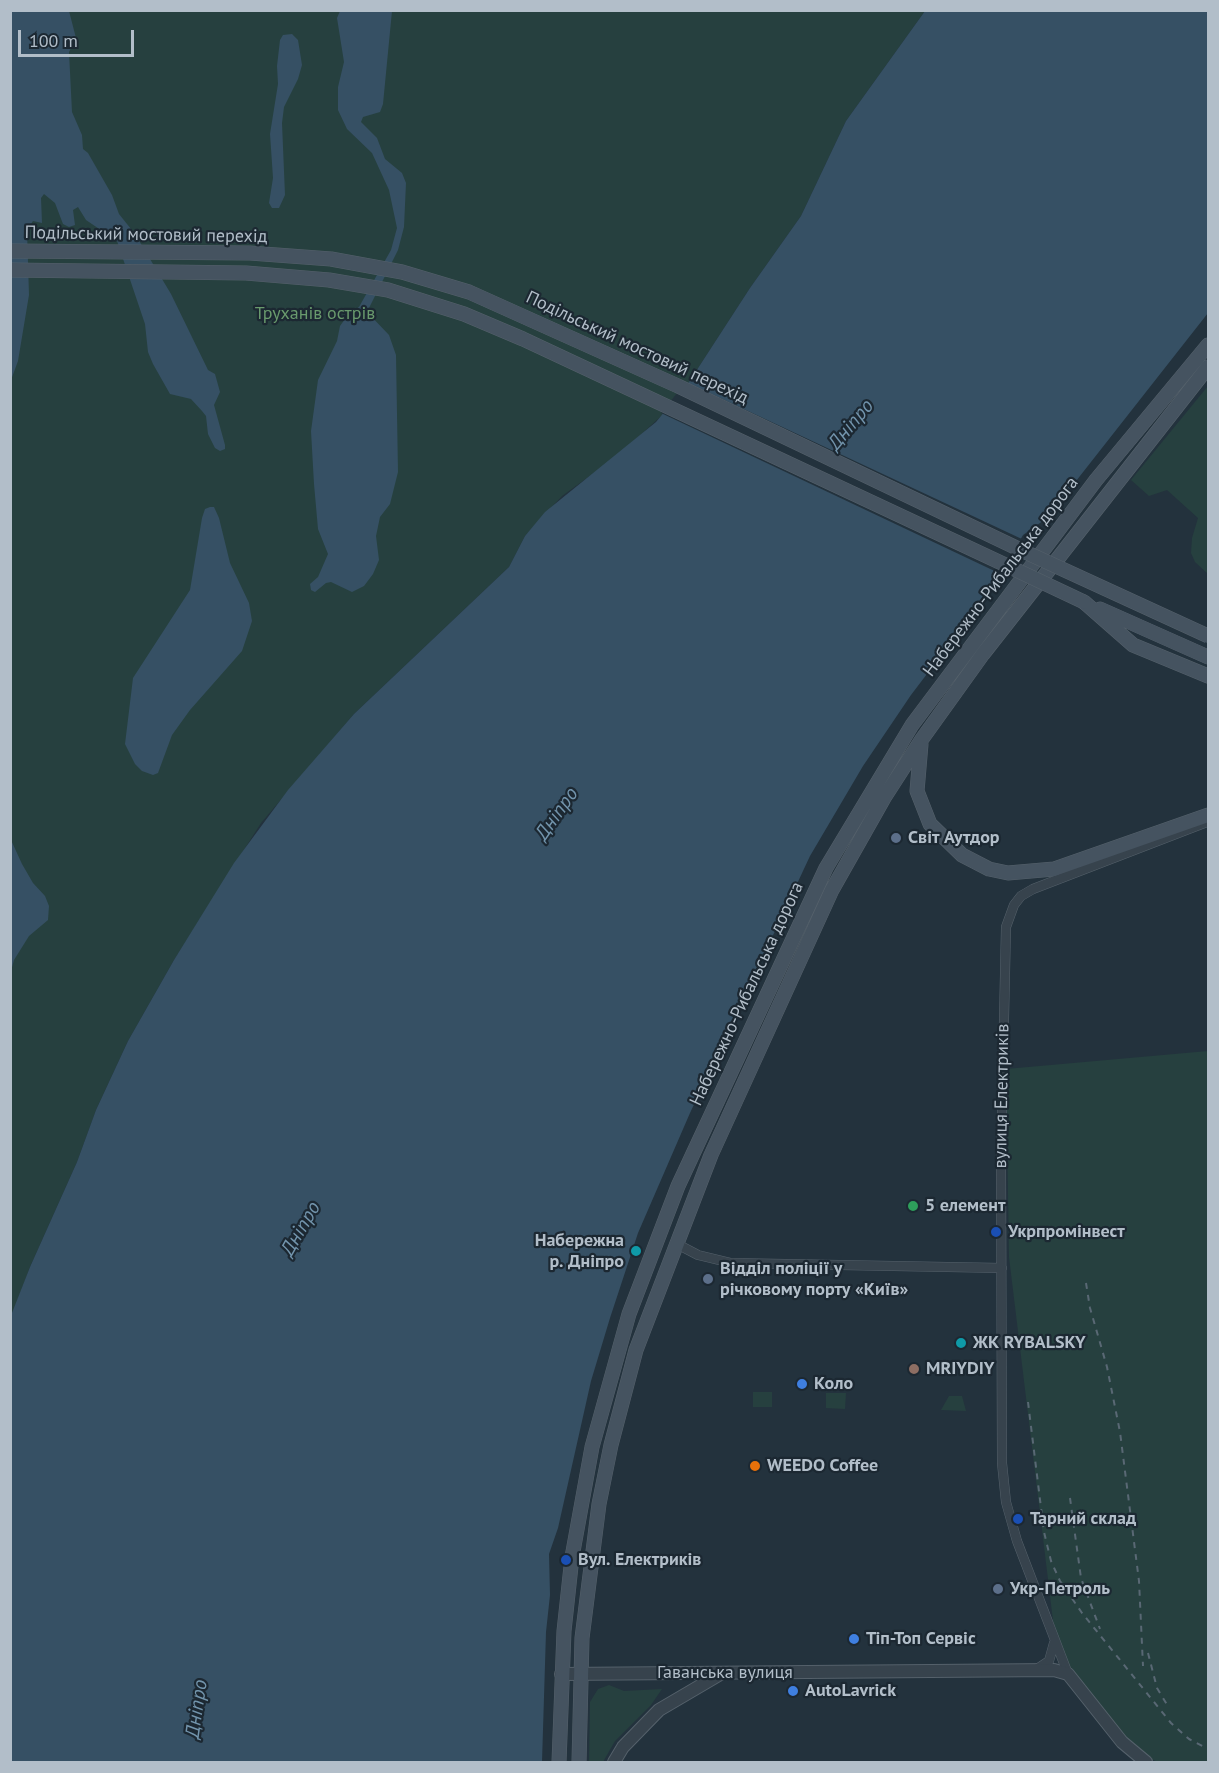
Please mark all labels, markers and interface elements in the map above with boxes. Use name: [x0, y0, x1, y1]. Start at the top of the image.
scale bar: [21, 18, 136, 56]
text: 100 m: [29, 29, 78, 52]
street label: Подільський мостовий перехід: [24, 222, 268, 248]
street label: Подільський мостовий перехід: [522, 287, 752, 409]
park label: Труханів острів: [255, 303, 375, 325]
water label: Дніпро: [823, 395, 879, 455]
street label: Набережно-Рибальська дорога: [919, 473, 1083, 681]
water label: Дніпро: [530, 783, 584, 845]
place label: Світ Аутдор: [908, 827, 1000, 849]
marker: Світ Аутдор: [889, 831, 903, 845]
street label: Набережно-Рибальська дорога: [686, 879, 808, 1109]
street label: вулиця Електриків: [990, 1023, 1014, 1169]
place label: 5 елемент: [925, 1195, 1005, 1217]
water label: Дніпро: [276, 1197, 326, 1261]
marker: 5 елемент: [906, 1199, 920, 1213]
place label: Укрпромінвест: [1008, 1221, 1125, 1243]
marker: Укрпромінвест: [989, 1225, 1003, 1239]
place label: Набережна р. Дніпро: [535, 1230, 624, 1272]
marker: Набережна р. Дніпро: [629, 1244, 643, 1258]
place label: Відділ поліції у річковому порту «Київ»: [720, 1258, 908, 1300]
marker: Відділ поліції у річковому порту «Київ»: [701, 1272, 715, 1286]
place label: ЖК RYBALSKY: [973, 1332, 1086, 1354]
marker: ЖК RYBALSKY: [954, 1336, 968, 1350]
place label: MRIYDIY: [926, 1358, 994, 1380]
marker: MRIYDIY: [907, 1362, 921, 1376]
place label: Коло: [814, 1373, 853, 1395]
marker: Коло: [795, 1377, 809, 1391]
place label: WEEDO Coffee: [767, 1455, 878, 1477]
marker: WEEDO Coffee: [748, 1459, 762, 1473]
place label: Тарний склад: [1030, 1508, 1136, 1530]
marker: Тарний склад: [1011, 1512, 1025, 1526]
place label: Вул. Електриків: [578, 1549, 701, 1571]
marker: Вул. Електриків: [559, 1553, 573, 1567]
place label: Укр-Петроль: [1010, 1578, 1110, 1600]
marker: Укр-Петроль: [991, 1582, 1005, 1596]
place label: Тіп-Топ Сервіс: [866, 1628, 976, 1650]
marker: Тіп-Топ Сервіс: [847, 1632, 861, 1646]
street label: Гаванська вулиця: [657, 1662, 793, 1684]
water label: Дніпро: [181, 1678, 213, 1740]
place label: AutoLavrick: [805, 1680, 896, 1702]
marker: AutoLavrick: [786, 1684, 800, 1698]

